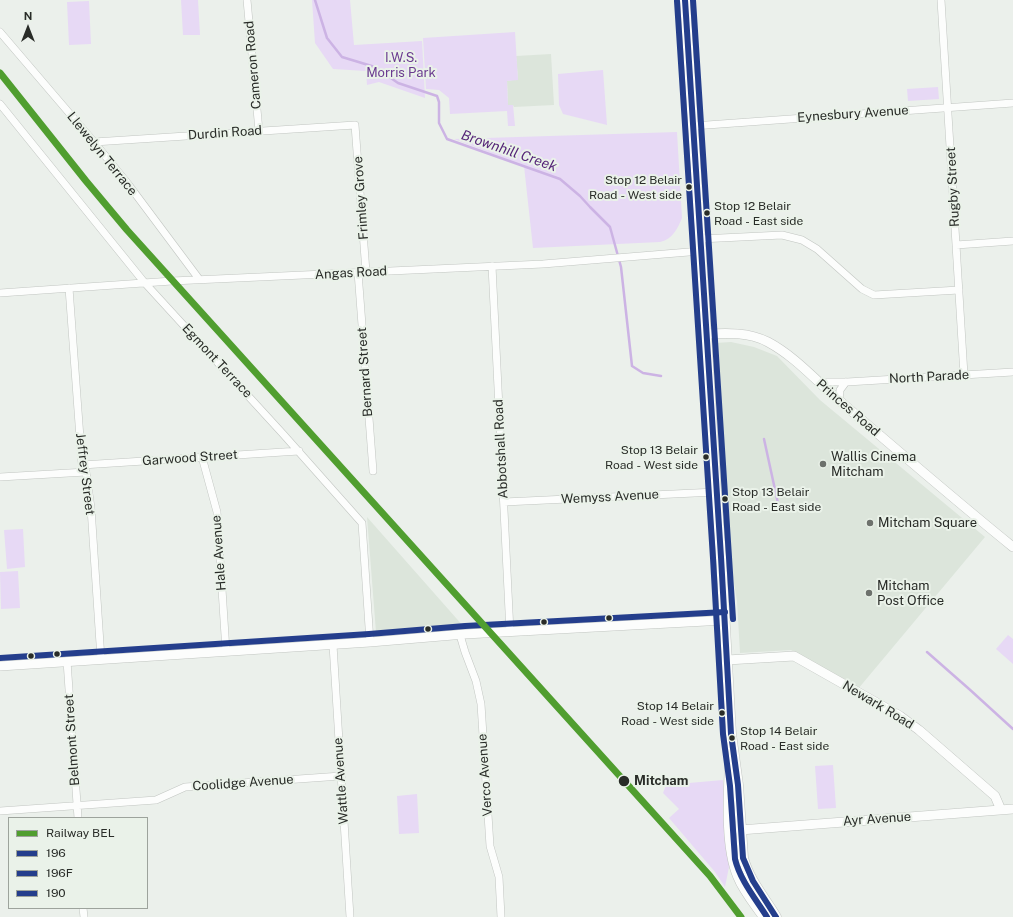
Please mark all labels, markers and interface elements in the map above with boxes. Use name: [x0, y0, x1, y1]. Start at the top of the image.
north arrow: [8, 8, 48, 48]
text: N: [24, 10, 32, 22]
street label: Cameron Road: [241, 20, 265, 110]
park label: I.W.S. Morris Park: [366, 50, 436, 81]
street label: Eynesbury Avenue: [797, 102, 909, 126]
street label: Llewelyn Terrace: [64, 109, 140, 199]
street label: Durdin Road: [187, 123, 263, 143]
water label: Brownhill Creek: [459, 127, 559, 175]
street label: Rugby Street: [943, 147, 963, 227]
street label: Frimley Grove: [350, 156, 372, 240]
place label: Stop 12 Belair Road - West side: [589, 173, 682, 201]
marker: Stop 12 Belair Road - West side: [684, 182, 694, 192]
place label: Stop 12 Belair Road - East side: [714, 199, 803, 227]
marker: Stop 12 Belair Road - East side: [702, 208, 712, 218]
street label: Angas Road: [315, 263, 387, 283]
street label: Egmont Terrace: [179, 321, 255, 401]
street label: Bernard Street: [354, 327, 376, 417]
street label: North Parade: [889, 367, 969, 387]
street label: Princes Road: [813, 376, 883, 440]
street label: Abbotshall Road: [491, 399, 511, 499]
street label: Jeffrey Street: [72, 432, 98, 516]
place label: Stop 13 Belair Road - West side: [605, 443, 698, 471]
street label: Garwood Street: [142, 447, 238, 469]
place label: Wallis Cinema Mitcham: [831, 449, 916, 480]
marker: Stop 13 Belair Road - West side: [701, 452, 711, 462]
marker: Wallis Cinema Mitcham: [818, 459, 828, 469]
place label: Stop 13 Belair Road - East side: [732, 485, 821, 513]
street label: Wemyss Avenue: [561, 487, 659, 507]
marker: Stop 13 Belair Road - East side: [720, 494, 730, 504]
street label: Hale Avenue: [209, 515, 229, 591]
place label: Mitcham Square: [878, 515, 977, 531]
marker: Mitcham Square: [865, 518, 875, 528]
place label: Mitcham Post Office: [877, 578, 944, 609]
marker: Mitcham Post Office: [864, 588, 874, 598]
unlabelled marker: [604, 613, 614, 623]
unlabelled marker: [539, 617, 549, 627]
unlabelled marker: [423, 624, 433, 634]
unlabelled marker: [52, 649, 62, 659]
unlabelled marker: [26, 651, 36, 661]
street label: Newark Road: [839, 678, 917, 732]
street label: Belmont Street: [61, 694, 83, 786]
place label: Stop 14 Belair Road - West side: [621, 699, 714, 727]
marker: Stop 14 Belair Road - West side: [717, 708, 727, 718]
place label: Stop 14 Belair Road - East side: [740, 724, 829, 752]
street label: Verco Avenue: [474, 733, 496, 817]
marker: Stop 14 Belair Road - East side: [727, 733, 737, 743]
street label: Wattle Avenue: [330, 737, 352, 825]
street label: Coolidge Avenue: [192, 772, 294, 794]
place label: Mitcham: [634, 773, 688, 789]
marker: Mitcham: [617, 774, 631, 788]
street label: Ayr Avenue: [842, 809, 912, 829]
legend: [8, 817, 148, 909]
text: Railway BEL: [46, 826, 115, 840]
text: 196: [46, 846, 66, 860]
text: 196F: [46, 866, 73, 880]
text: 190: [46, 886, 66, 900]

